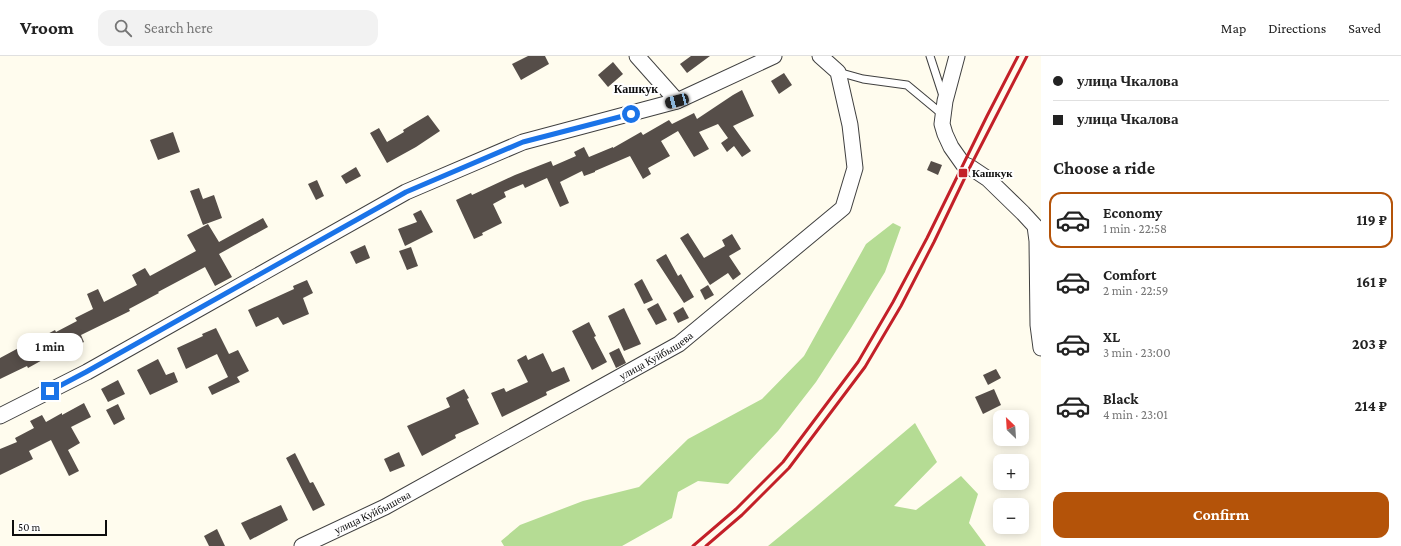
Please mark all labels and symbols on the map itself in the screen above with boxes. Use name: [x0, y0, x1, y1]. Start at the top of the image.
district label: Кашкук: [614, 82, 658, 96]
car: [664, 92, 690, 110]
route start: [622, 105, 640, 123]
marker: Кашкук: [957, 167, 969, 179]
place label: Кашкук: [972, 167, 1013, 179]
street label: улица Куйбышева: [617, 329, 695, 382]
callout: 1 min: [17, 333, 83, 361]
route end: [41, 382, 59, 400]
north arrow: [993, 410, 1029, 446]
street label: улица Куйбышева: [332, 488, 413, 536]
scale bar: [12, 518, 107, 537]

